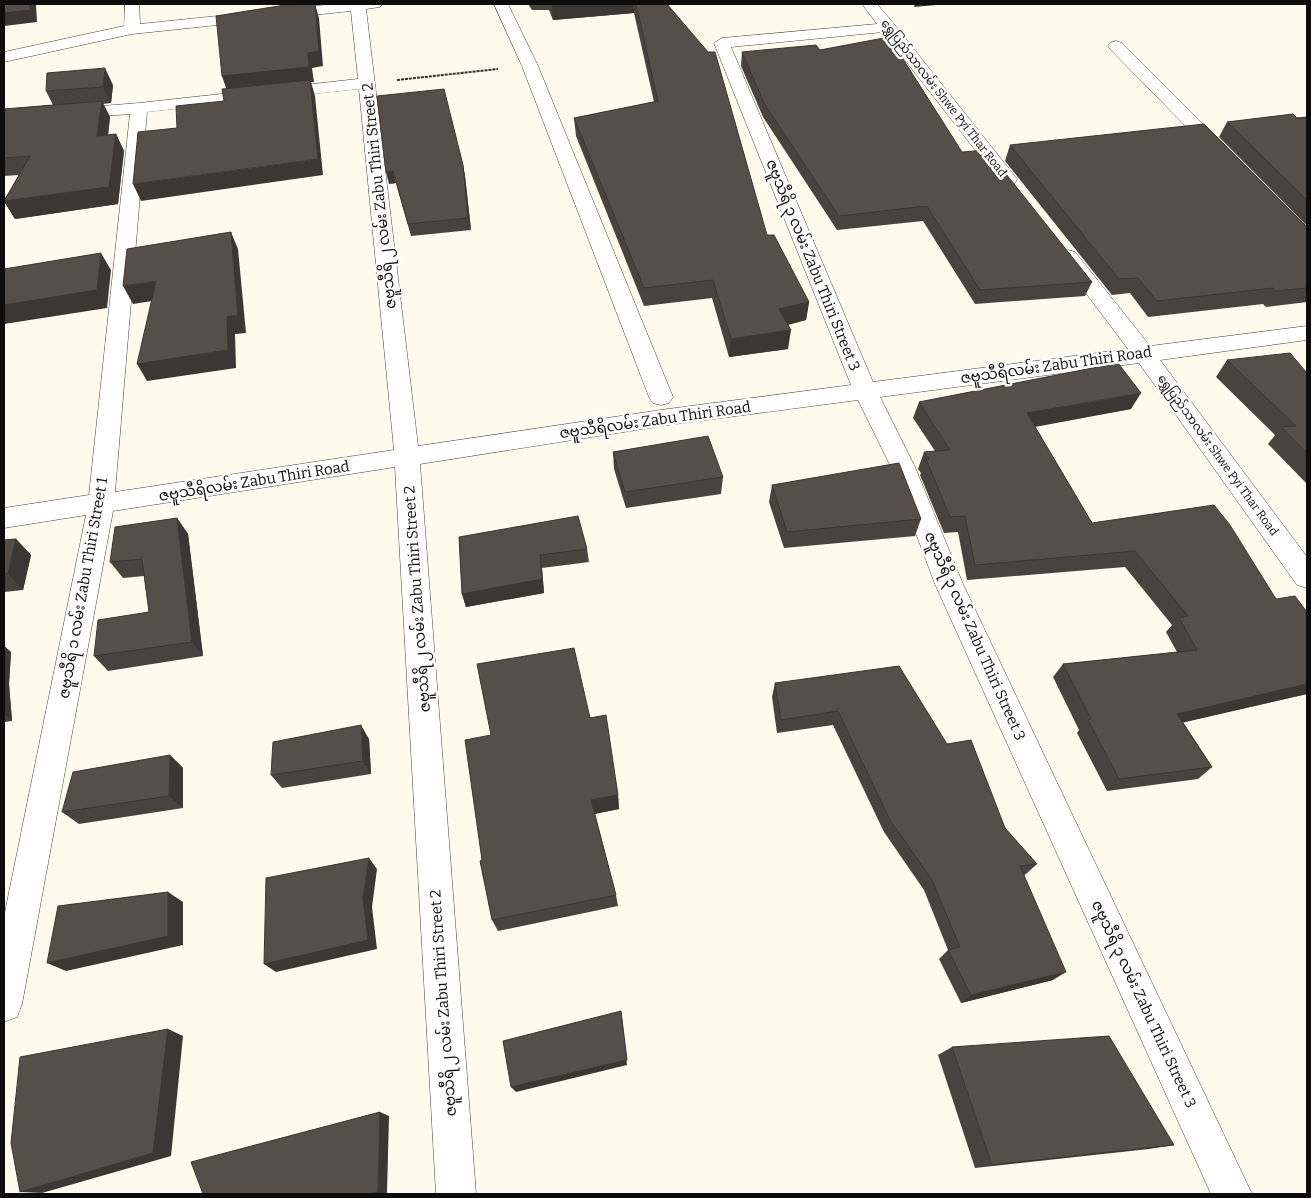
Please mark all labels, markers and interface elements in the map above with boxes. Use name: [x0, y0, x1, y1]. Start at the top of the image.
street label: ရွှေပြည်သာလမ်း Shwe Pyi Thar Road: [876, 15, 1011, 181]
street label: ဇဗူသီရိ ၂ လမ်း Zabu Thiri Street 2: [357, 82, 403, 310]
street label: ဇဗူသီရိ ၃ လမ်း Zabu Thiri Street 3: [759, 156, 865, 375]
street label: ဇဗူသီရိလမ်း Zabu Thiri Road: [959, 342, 1153, 390]
street label: ရွှေပြည်သာလမ်း Shwe Pyi Thar Road: [1152, 370, 1283, 540]
street label: ဇဗူသီရိလမ်း Zabu Thiri Road: [558, 397, 752, 445]
street label: ဇဗူသီရိလမ်း Zabu Thiri Road: [157, 456, 351, 508]
street label: ဇဗူသီရိ ၁ လမ်း Zabu Thiri Street 1: [54, 476, 114, 701]
street label: ဇဗူသီရိ ၂ လမ်း Zabu Thiri Street 2: [399, 485, 437, 713]
street label: ဇဗူသီရိ ၃ လမ်း Zabu Thiri Street 3: [918, 528, 1030, 744]
street label: ဇဗူသီရိ ၂ လမ်း Zabu Thiri Street 2: [425, 889, 463, 1117]
street label: ဇဗူသီရိ ၃ လမ်း Zabu Thiri Street 3: [1085, 897, 1201, 1112]

